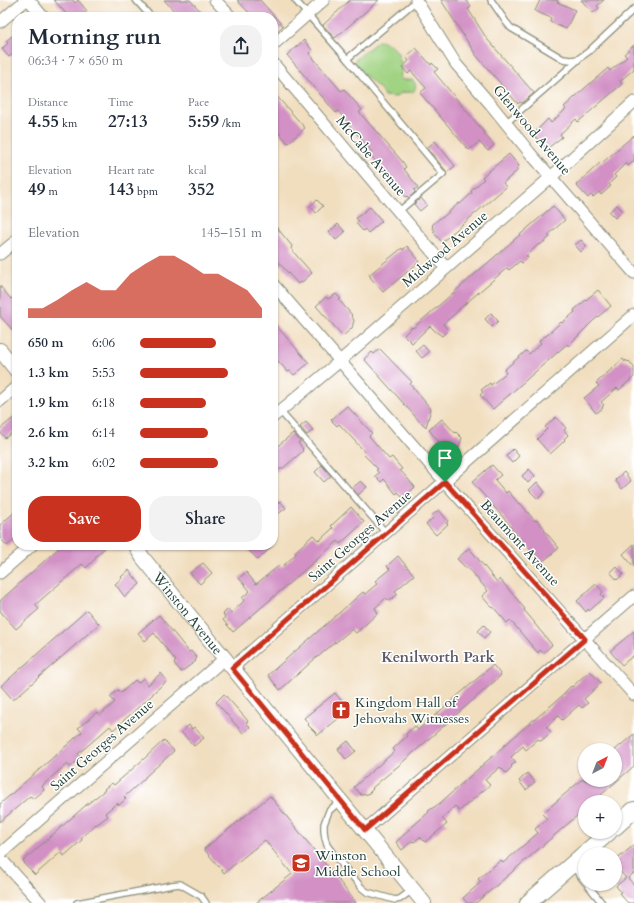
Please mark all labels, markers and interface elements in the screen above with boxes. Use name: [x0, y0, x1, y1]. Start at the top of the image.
text: Morning run: [28, 22, 161, 52]
button: share: [220, 25, 262, 67]
text: 06:34 · 7 × 650 m: [28, 52, 123, 70]
street label: Glenwood Avenue: [489, 81, 575, 179]
text: Distance: [28, 95, 68, 110]
text: Time: [108, 95, 133, 110]
text: Pace: [188, 95, 209, 110]
text: 4.55: [28, 110, 59, 133]
text: 27:13: [108, 110, 148, 133]
text: 5:59: [188, 110, 219, 133]
street label: McCabe Avenue: [332, 112, 410, 200]
text: km: [59, 116, 77, 131]
text: /km: [219, 116, 241, 131]
text: Elevation: [28, 163, 72, 178]
text: Heart rate: [108, 163, 155, 178]
text: kcal: [188, 163, 206, 178]
text: 49: [28, 178, 45, 201]
text: 143: [108, 178, 134, 201]
text: 352: [188, 178, 214, 201]
text: m: [45, 184, 58, 199]
text: bpm: [134, 184, 158, 199]
street label: Midwood Avenue: [398, 207, 492, 291]
text: Elevation: [28, 224, 80, 242]
text: 145–151 m: [200, 224, 262, 242]
text: 650 m: [28, 334, 63, 352]
text: 6:06: [92, 334, 115, 352]
text: 1.3 km: [28, 364, 69, 382]
text: 5:53: [92, 364, 115, 382]
text: 1.9 km: [28, 394, 69, 412]
text: 6:18: [92, 394, 115, 412]
text: 2.6 km: [28, 424, 69, 442]
text: 6:14: [92, 424, 115, 442]
pin: [428, 441, 462, 482]
icon: arrive: [434, 447, 456, 469]
text: 3.2 km: [28, 454, 69, 472]
text: 6:02: [92, 454, 115, 472]
street label: Saint Georges Avenue: [304, 486, 416, 586]
button: Save: [28, 496, 141, 542]
button: Share: [149, 496, 262, 542]
street label: Beaumont Avenue: [476, 496, 564, 590]
street label: Winston Avenue: [148, 567, 227, 658]
district label: Kenilworth Park: [381, 647, 495, 667]
place label: Kingdom Hall of Jehovahs Witnesses: [353, 693, 469, 728]
street label: Saint Georges Avenue: [46, 695, 158, 795]
church icon: Kingdom Hall of Jehovahs Witnesses: [330, 699, 352, 721]
north arrow: [578, 743, 622, 787]
map controls: [578, 743, 622, 891]
button: +: [578, 795, 622, 839]
place label: Winston Middle School: [314, 846, 401, 881]
button: −: [578, 847, 622, 891]
school or university icon: Winston Middle School: [290, 852, 312, 874]

